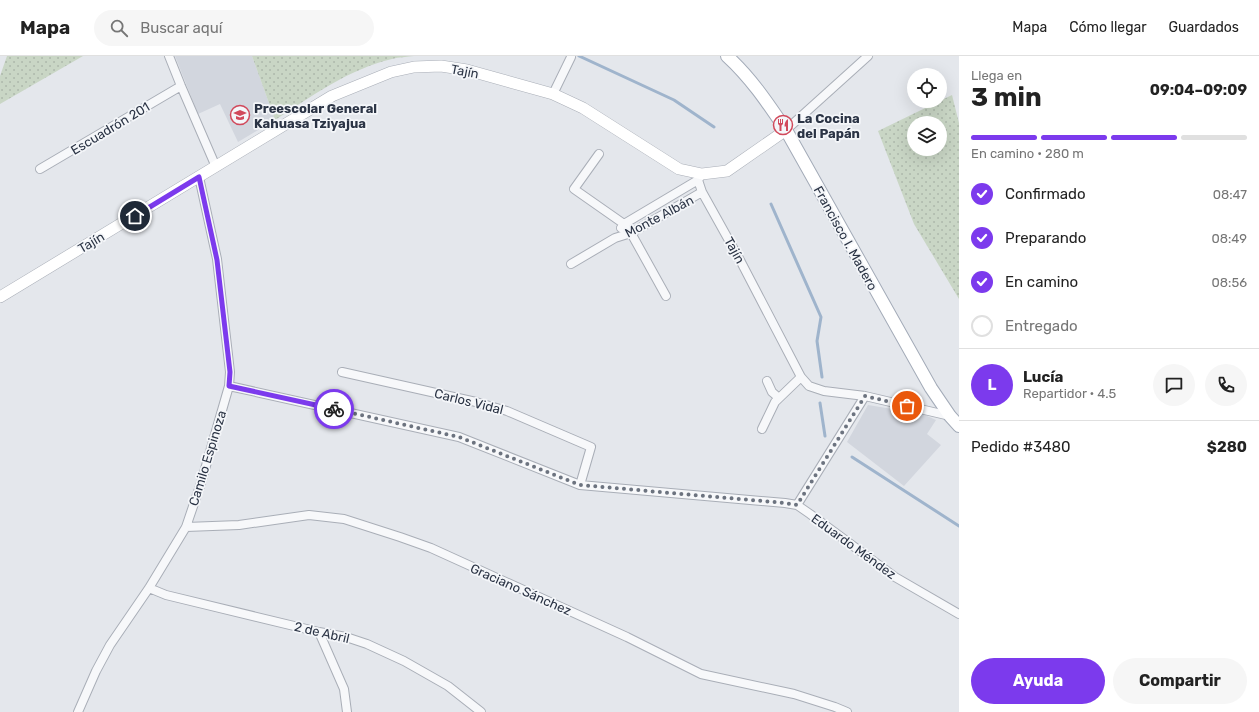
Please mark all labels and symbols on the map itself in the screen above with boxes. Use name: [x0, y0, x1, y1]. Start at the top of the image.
street label: Tajín: [450, 61, 480, 82]
street label: Escuadrón 201: [68, 99, 152, 158]
place label: Preescolar General Kahuasa Tziyajua: [254, 101, 377, 131]
school or university icon: Preescolar General Kahuasa Tziyajua: [229, 104, 251, 126]
place label: La Cocina del Papán: [797, 111, 860, 141]
restaurant icon: La Cocina del Papán: [772, 114, 794, 136]
street label: Francisco I. Madero: [811, 184, 880, 293]
street label: Monte Albán: [622, 192, 696, 241]
pin: [118, 199, 152, 233]
street label: Tajín: [75, 229, 107, 256]
street label: Tajín: [721, 234, 748, 266]
street label: Carlos Vidal: [433, 386, 505, 417]
courier: [314, 389, 354, 429]
pin: [890, 389, 924, 423]
street label: Camilo Espinoza: [186, 409, 229, 508]
street label: Eduardo Méndez: [809, 511, 899, 582]
street label: Graciano Sánchez: [468, 560, 574, 619]
street label: 2 de Abril: [293, 619, 351, 646]

